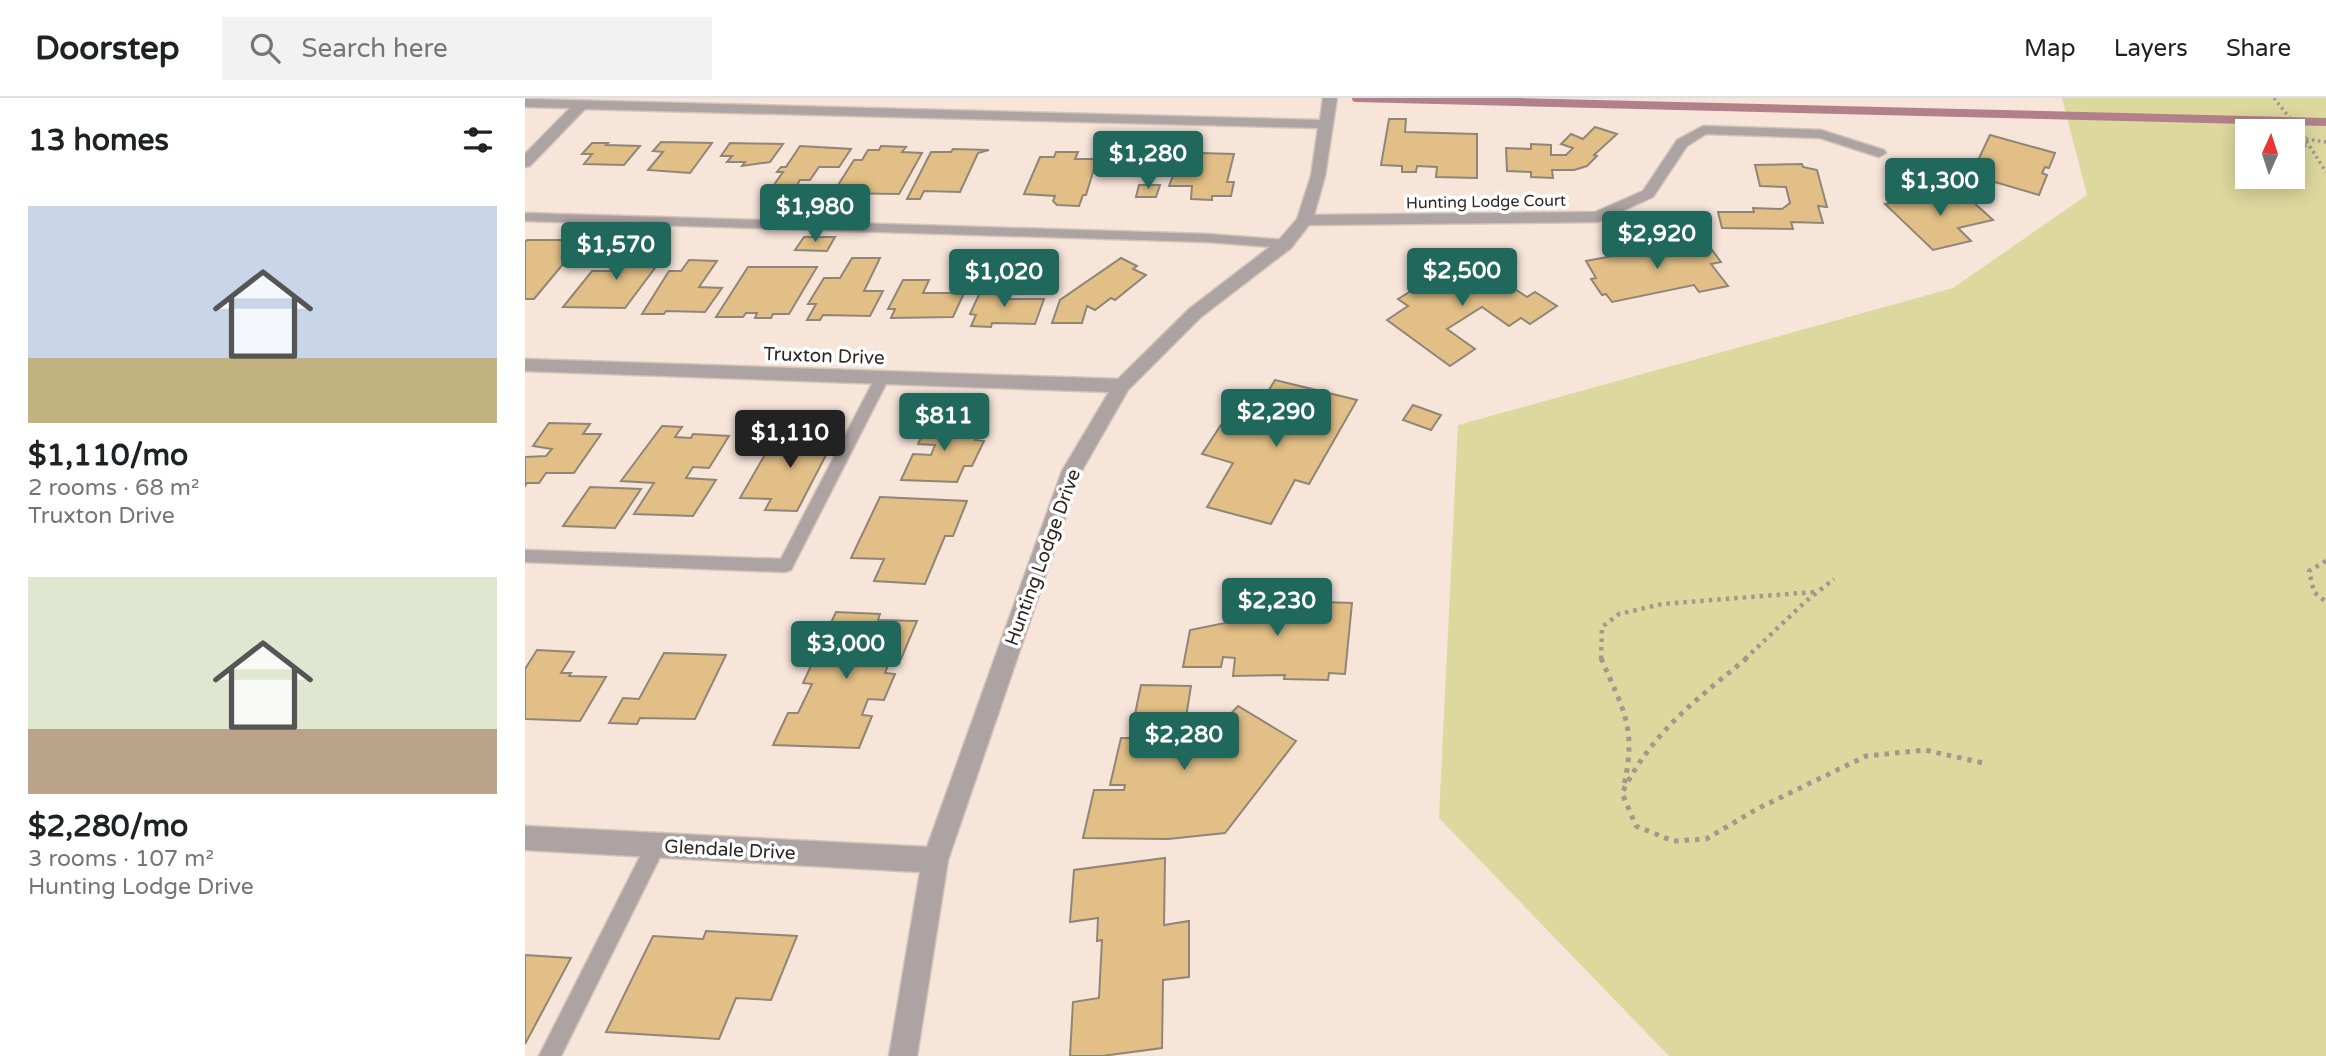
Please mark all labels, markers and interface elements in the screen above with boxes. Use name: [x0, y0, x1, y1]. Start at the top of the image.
search box: [222, 17, 712, 80]
text: Doorstep: [35, 29, 180, 68]
icon: search: [246, 29, 284, 67]
text: Search here: [302, 33, 448, 64]
text: Map: [2024, 34, 2076, 63]
text: Layers: [2114, 34, 2188, 63]
text: Share: [2226, 34, 2291, 63]
north arrow: [2235, 119, 2305, 189]
map controls: [2235, 119, 2305, 189]
icon: filters: [459, 121, 497, 159]
text: 13 homes: [28, 122, 169, 159]
pin: $1,280: [1091, 132, 1205, 191]
text: $1,280: [1109, 140, 1187, 168]
pin: $1,300: [1883, 158, 1997, 218]
text: $1,300: [1901, 167, 1979, 195]
pin: $1,980: [758, 184, 872, 244]
street label: Hunting Lodge Court: [1406, 191, 1566, 213]
text: $1,980: [776, 193, 854, 221]
pin: $2,920: [1600, 212, 1714, 271]
text: $2,920: [1618, 220, 1696, 248]
pin: $1,570: [559, 222, 673, 282]
text: $1,570: [577, 231, 655, 259]
pin: $2,500: [1405, 248, 1519, 308]
pin: $1,020: [947, 250, 1061, 309]
icon: home: [200, 251, 326, 377]
text: $2,500: [1423, 257, 1501, 285]
text: $1,020: [965, 258, 1043, 286]
street label: Truxton Drive: [763, 343, 885, 369]
pin: $2,290: [1219, 390, 1333, 449]
pin: $811: [903, 394, 985, 453]
text: $2,290: [1237, 398, 1315, 426]
text: $811: [915, 402, 973, 430]
pin: $1,110: [733, 410, 847, 470]
text: $1,110: [751, 419, 829, 447]
text: $1,110/mo: [28, 437, 188, 474]
street label: Hunting Lodge Drive: [1001, 466, 1085, 649]
text: 2 rooms · 68 m²: [28, 474, 199, 502]
text: Truxton Drive: [28, 502, 175, 530]
pin: $2,230: [1220, 578, 1334, 638]
text: $2,230: [1238, 587, 1316, 615]
icon: home: [200, 622, 326, 748]
pin: $3,000: [789, 622, 903, 681]
text: $3,000: [807, 630, 885, 658]
pin: $2,280: [1127, 712, 1241, 772]
text: $2,280: [1145, 721, 1223, 749]
text: $2,280/mo: [28, 808, 188, 845]
street label: Glendale Drive: [664, 836, 796, 864]
text: 3 rooms · 107 m²: [28, 845, 214, 873]
text: Hunting Lodge Drive: [28, 873, 254, 901]

